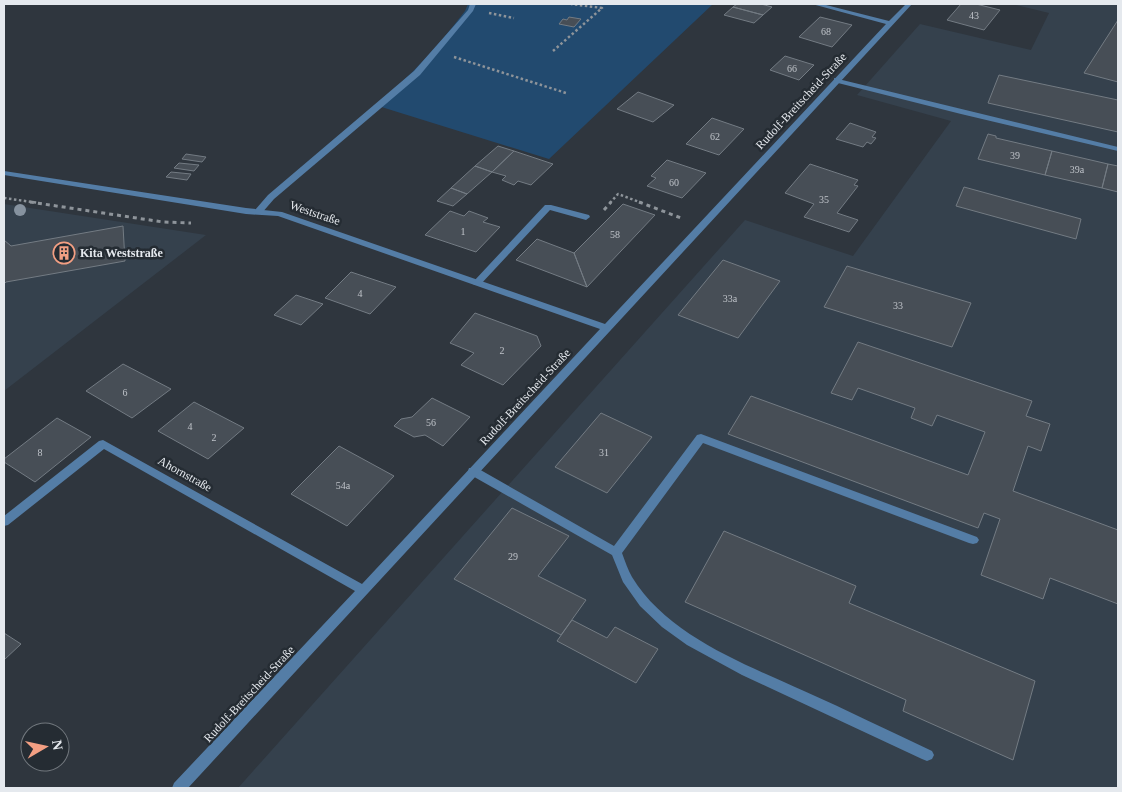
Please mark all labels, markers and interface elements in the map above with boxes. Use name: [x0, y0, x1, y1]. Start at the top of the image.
house number: 43: [969, 10, 979, 21]
house number: 68: [821, 26, 831, 37]
street label: Rudolf-Breitscheid-Straße: [753, 50, 849, 152]
house number: 66: [787, 63, 797, 74]
house number: 62: [710, 131, 720, 142]
house number: 39: [1010, 150, 1020, 161]
house number: 39a: [1070, 164, 1085, 175]
house number: 60: [669, 177, 679, 188]
house number: 35: [819, 194, 829, 205]
street label: Weststraße: [288, 198, 342, 228]
house number: 1: [461, 226, 466, 237]
house number: 58: [610, 229, 620, 240]
building icon: Kita Weststraße: [52, 241, 76, 265]
place label: Kita Weststraße: [80, 246, 163, 260]
house number: 4: [358, 288, 363, 299]
house number: 33a: [723, 293, 738, 304]
house number: 33: [893, 300, 903, 311]
house number: 2: [500, 345, 505, 356]
street label: Rudolf-Breitscheid-Straße: [477, 346, 573, 448]
house number: 6: [123, 387, 128, 398]
house number: 56: [426, 417, 436, 428]
house number: 4: [188, 421, 193, 432]
house number: 2: [212, 432, 217, 443]
house number: 8: [38, 447, 43, 458]
house number: 31: [599, 447, 609, 458]
street label: Ahornstraße: [156, 453, 214, 495]
house number: 54a: [336, 480, 351, 491]
house number: 29: [508, 551, 518, 562]
street label: Rudolf-Breitscheid-Straße: [201, 643, 297, 745]
north arrow: [20, 722, 70, 772]
text: N: [49, 739, 66, 751]

